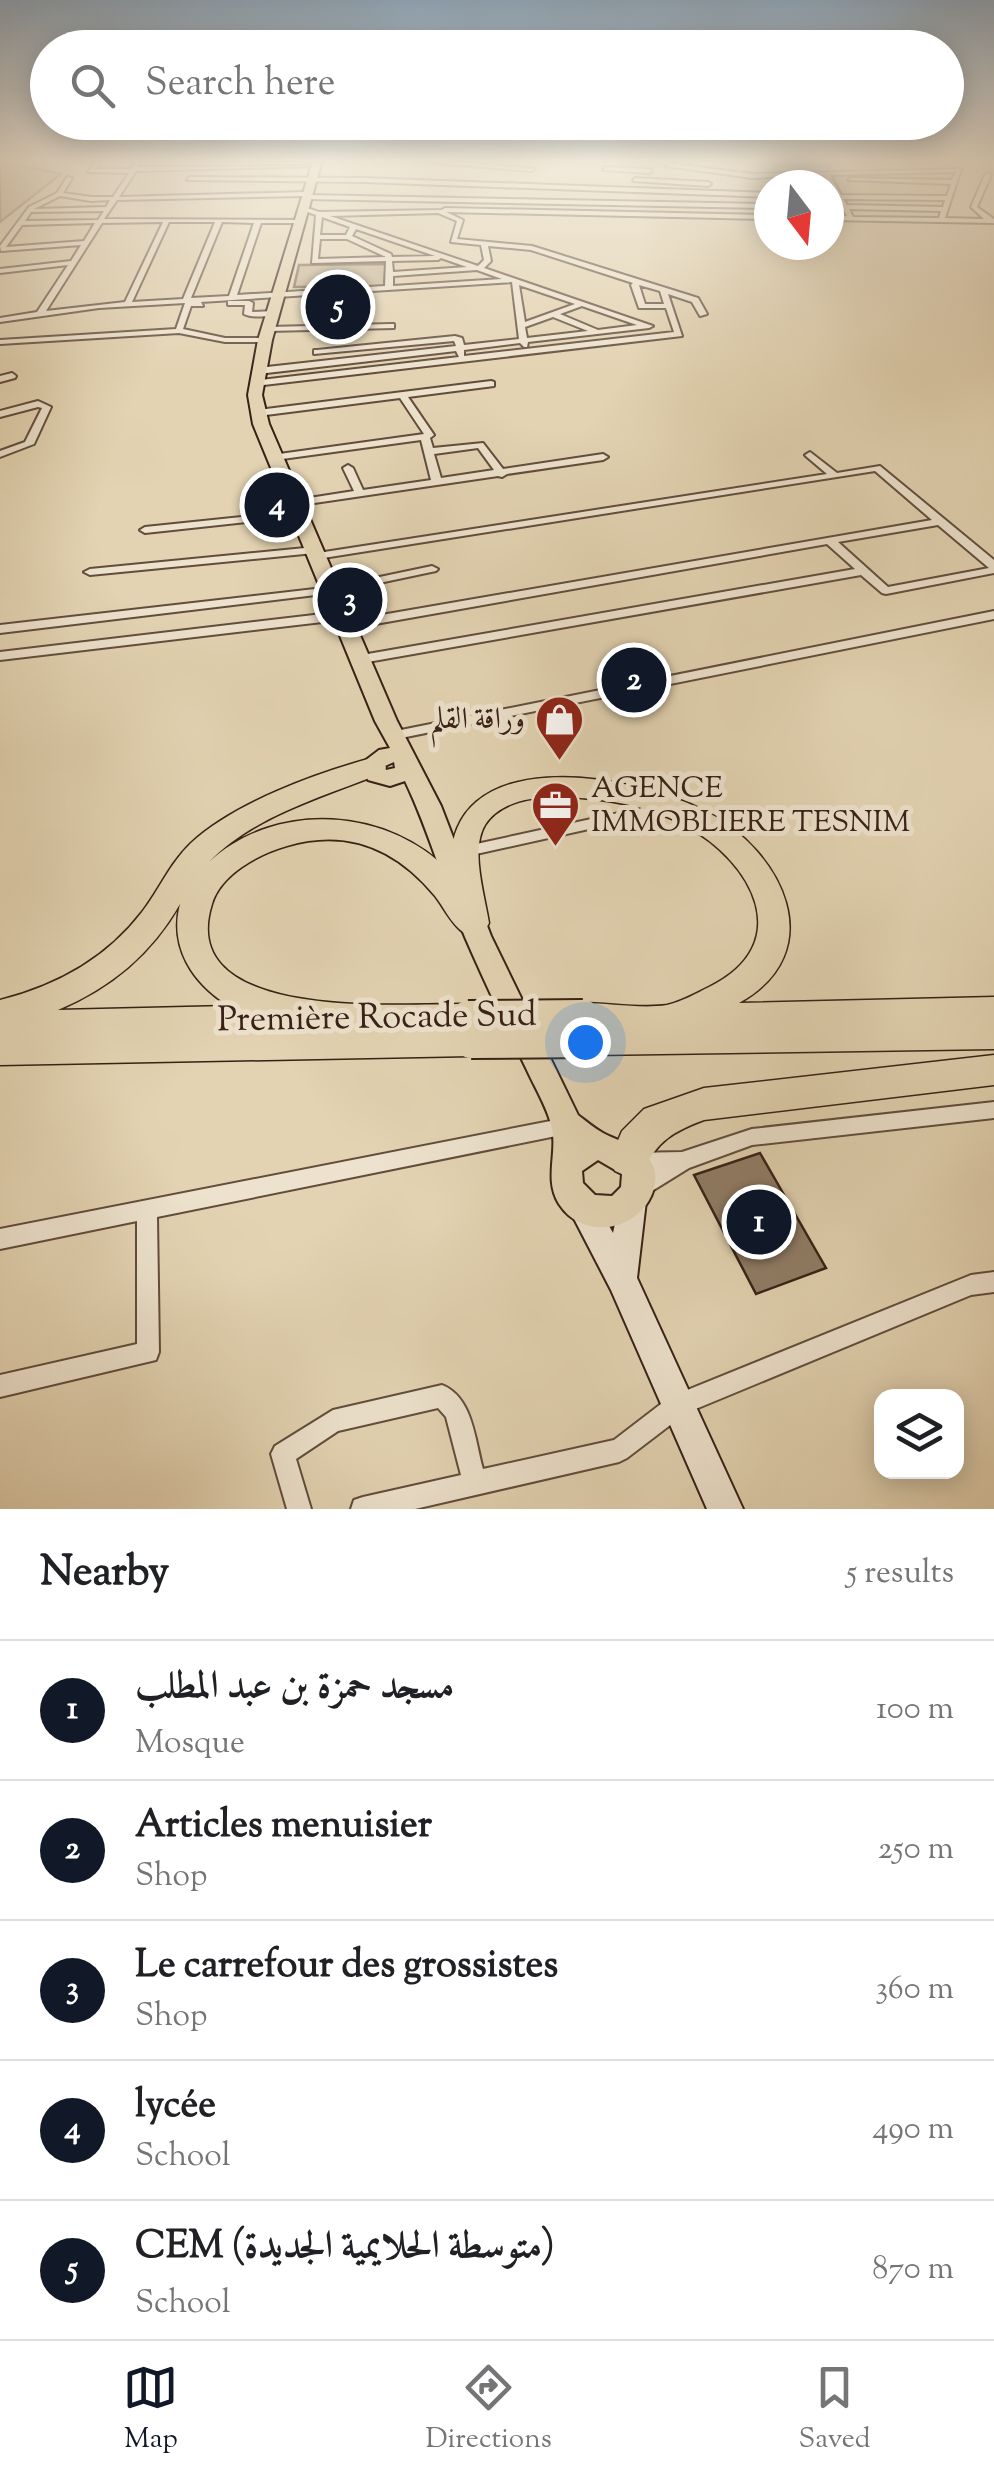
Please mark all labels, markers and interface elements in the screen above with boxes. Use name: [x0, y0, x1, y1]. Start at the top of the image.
search box: [30, 30, 964, 140]
icon: search: [65, 58, 120, 113]
text: Search here: [145, 58, 336, 112]
north arrow: [754, 170, 844, 260]
pin: 5: [306, 270, 370, 344]
pin: 4: [244, 468, 310, 542]
pin: 3: [318, 562, 382, 638]
pin: 2: [602, 642, 666, 718]
shop icon: وراقة القلم: [534, 694, 586, 762]
place label: وراقة القلم: [430, 699, 525, 748]
place label: AGENCE IMMOBLIERE TESNIM: [591, 768, 910, 845]
office icon: AGENCE IMMOBLIERE TESNIM: [530, 780, 582, 848]
street label: Première Rocade Sud: [217, 991, 537, 1047]
your location: [560, 1017, 611, 1068]
pin: 1: [726, 1184, 792, 1260]
map controls: [874, 1389, 964, 1479]
button: layers: [874, 1389, 964, 1479]
text: Nearby: [40, 1544, 169, 1604]
text: 5 results: [846, 1551, 954, 1597]
text: مسجد حمزة بن عبد المطلب: [135, 1661, 454, 1715]
text: 1: [67, 1687, 78, 1733]
text: 100 m: [876, 1687, 954, 1733]
text: Mosque: [135, 1721, 245, 1767]
text: Articles menuisier: [135, 1800, 432, 1854]
text: 2: [65, 1827, 80, 1873]
text: 250 m: [878, 1827, 954, 1873]
text: Shop: [135, 1854, 207, 1900]
text: Le carrefour des grossistes: [135, 1940, 558, 1994]
text: 3: [66, 1967, 79, 2013]
text: 360 m: [875, 1967, 954, 2013]
text: Shop: [135, 1994, 207, 2040]
text: lycée: [135, 2080, 216, 2134]
text: 4: [64, 2107, 81, 2153]
text: 490 m: [872, 2107, 954, 2153]
text: School: [135, 2134, 231, 2180]
text: CEM (متوسطة الحلايمية الجديدة): [135, 2221, 554, 2275]
text: 5: [67, 2247, 78, 2293]
text: 870 m: [872, 2247, 954, 2293]
text: School: [135, 2281, 231, 2327]
tab: Map: [123, 2360, 178, 2460]
tab: Directions: [425, 2360, 552, 2460]
tab: Saved: [799, 2360, 871, 2460]

